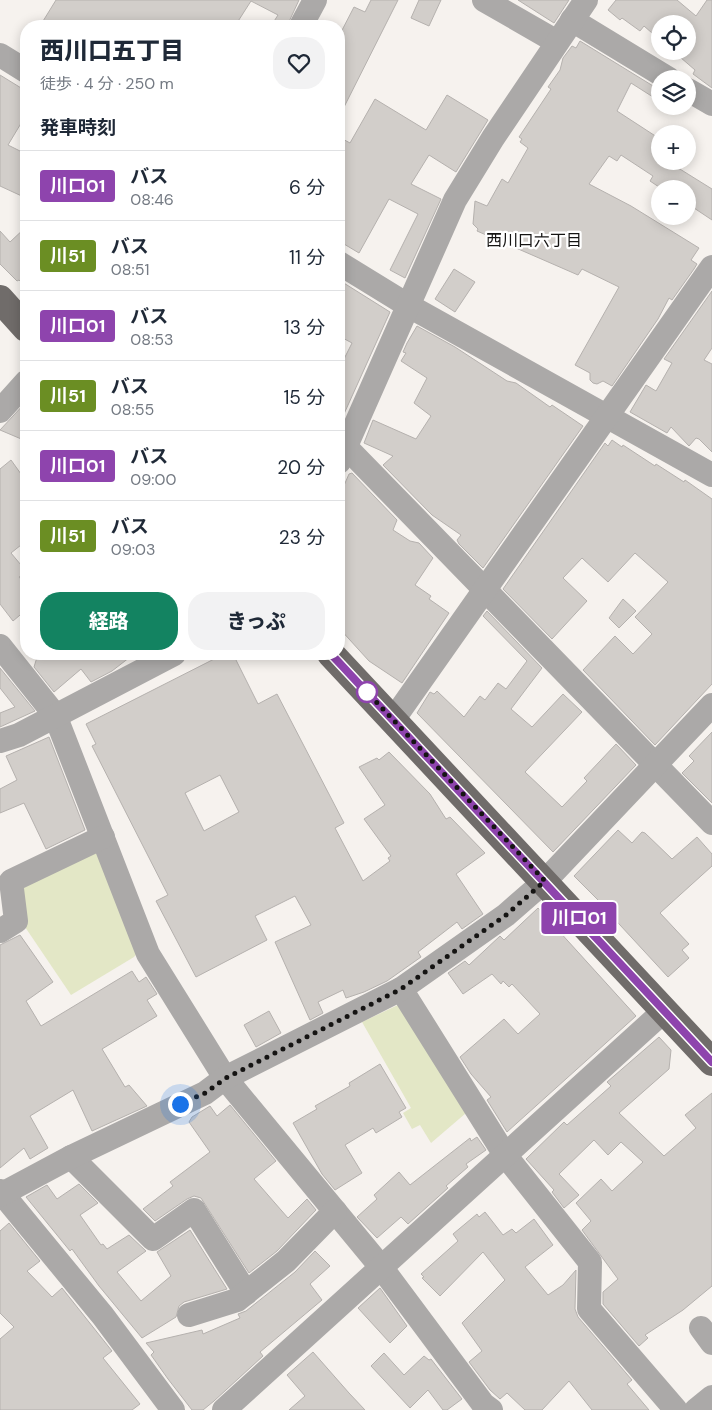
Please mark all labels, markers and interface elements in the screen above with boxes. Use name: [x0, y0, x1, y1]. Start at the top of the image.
map controls: [651, 15, 696, 225]
button: locate: [651, 15, 696, 60]
text: 西川口五丁目: [40, 35, 184, 66]
button: heart: [273, 37, 325, 89]
button: layers: [651, 70, 696, 115]
text: 徒歩 · 4 分 · 250 m: [40, 73, 174, 94]
text: 発車時刻: [40, 115, 116, 140]
button: +: [651, 125, 696, 170]
text: バス: [130, 164, 168, 189]
text: 川口01: [50, 174, 105, 198]
text: 6 分: [289, 175, 325, 200]
button: −: [651, 180, 696, 225]
text: 08:46: [130, 189, 174, 210]
district label: 西川口六丁目: [486, 230, 582, 251]
text: バス: [111, 234, 149, 259]
text: 川51: [50, 244, 86, 268]
text: 11 分: [289, 245, 325, 270]
text: 08:51: [111, 259, 149, 280]
text: バス: [130, 304, 168, 329]
text: 川口01: [50, 314, 105, 338]
text: 13 分: [284, 315, 325, 340]
text: 08:53: [130, 329, 173, 350]
text: バス: [111, 374, 149, 399]
text: 川51: [50, 384, 86, 408]
text: 15 分: [283, 385, 325, 410]
text: 08:55: [111, 399, 154, 420]
text: バス: [130, 444, 168, 469]
text: 川口01: [50, 454, 105, 478]
text: 20 分: [277, 455, 325, 480]
text: 09:00: [130, 469, 176, 490]
text: バス: [111, 514, 149, 539]
text: 川51: [50, 524, 86, 548]
text: 23 分: [279, 525, 325, 550]
text: 09:03: [111, 539, 155, 560]
button: 経路: [40, 592, 178, 650]
button: きっぷ: [188, 592, 325, 650]
unlabelled marker: [356, 681, 378, 703]
line badge: 川口01: [544, 902, 614, 934]
text: 川口01: [551, 906, 607, 930]
your location: [168, 1092, 193, 1117]

